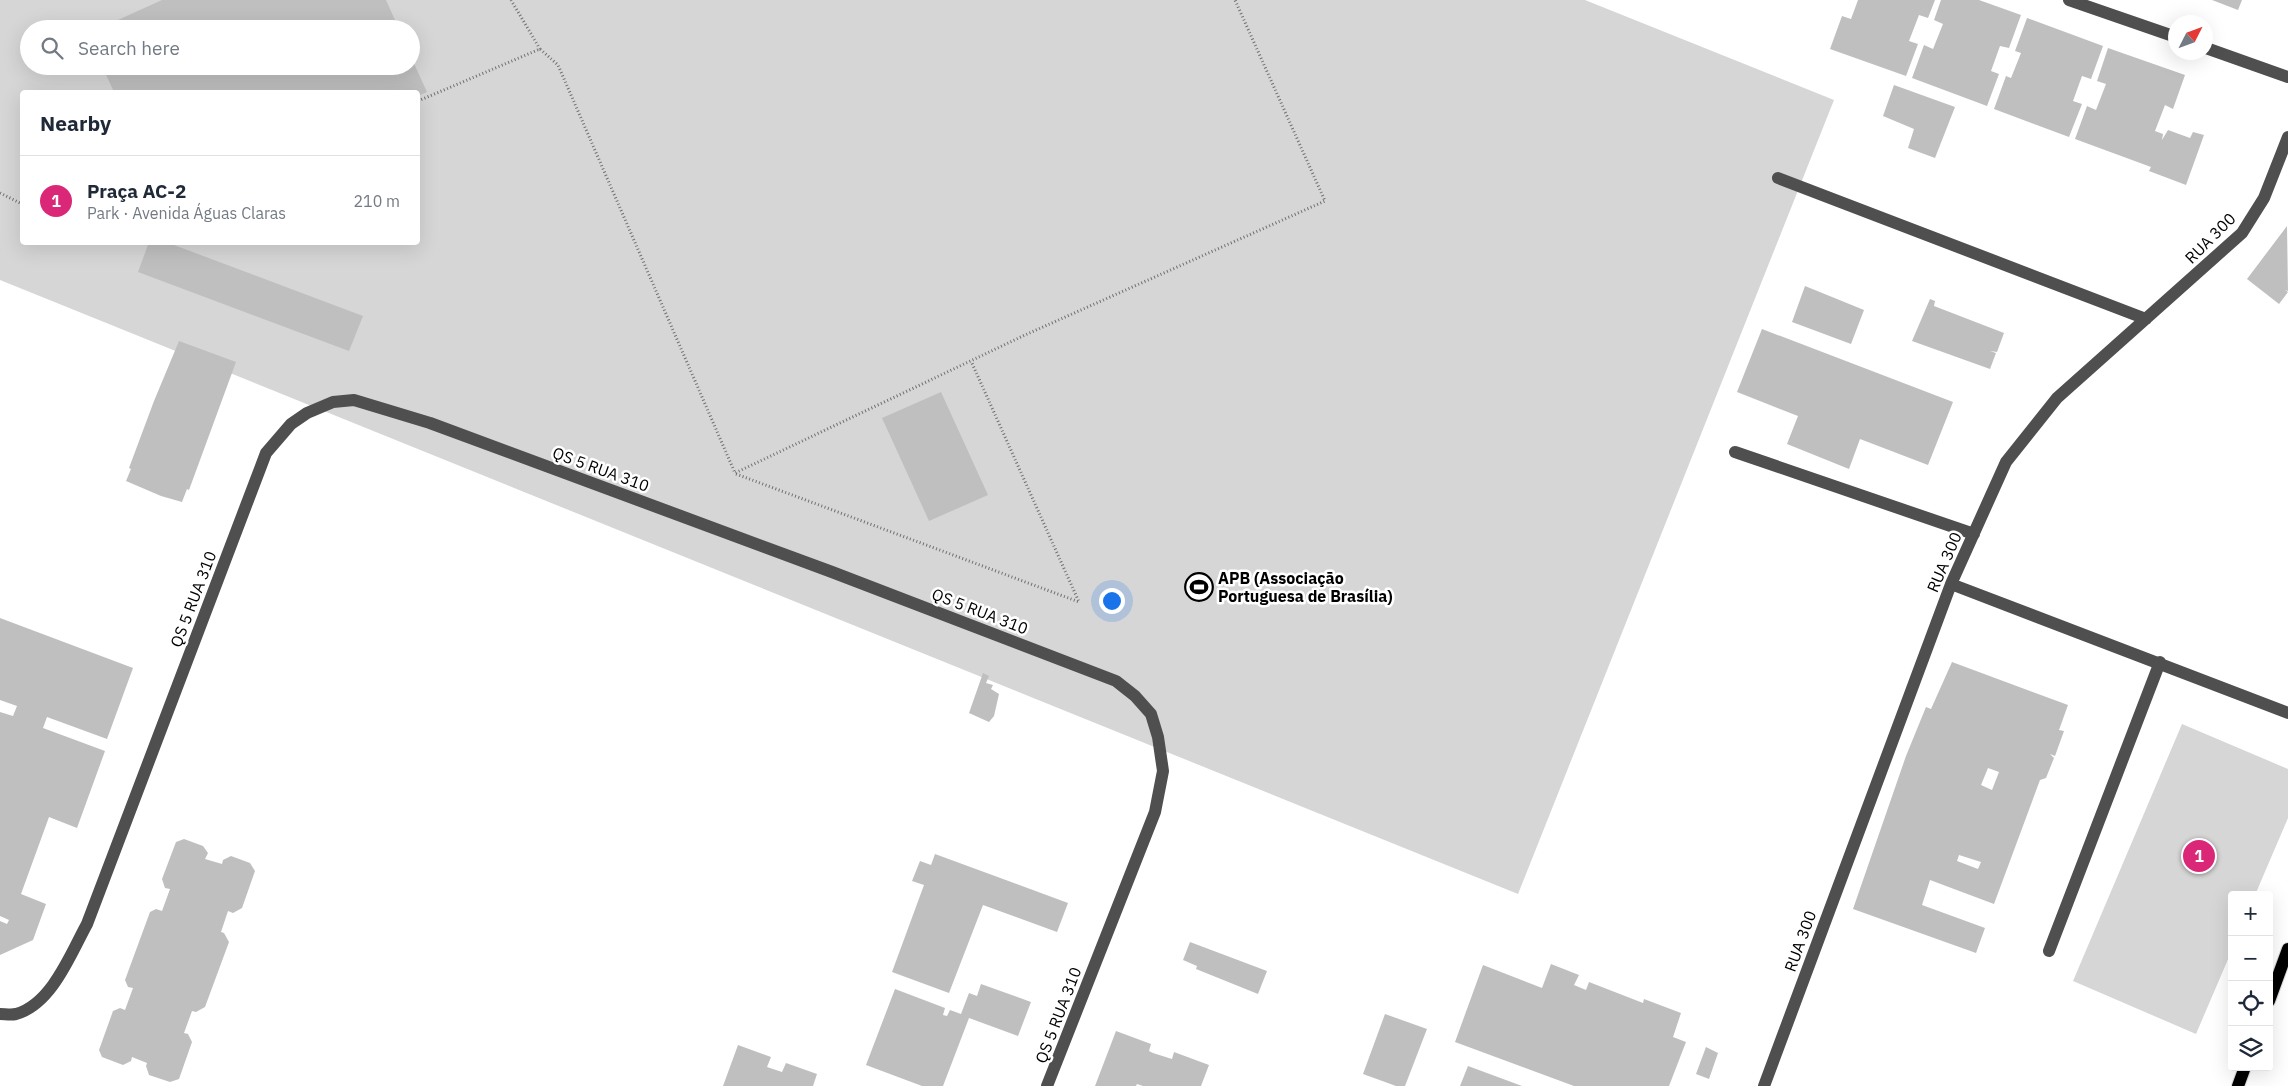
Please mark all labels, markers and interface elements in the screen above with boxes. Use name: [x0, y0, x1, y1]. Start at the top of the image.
north arrow: [2168, 15, 2213, 60]
search box: [20, 20, 420, 75]
icon: search: [38, 34, 66, 62]
text: Search here: [78, 36, 180, 60]
text: Nearby: [40, 109, 111, 137]
text: Praça AC-2: [87, 179, 186, 203]
text: 1: [51, 191, 61, 211]
text: 210 m: [353, 191, 400, 211]
text: Park · Avenida Águas Claras: [87, 203, 286, 223]
street label: RUA 300: [2180, 208, 2240, 268]
street label: QS 5 RUA 310: [550, 442, 652, 496]
street label: RUA 300: [1922, 529, 1966, 595]
street label: QS 5 RUA 310: [166, 548, 220, 650]
place label: APB (Associação Portuguesa de Brasília): [1218, 568, 1393, 606]
sports icon: APB (Associação Portuguesa de Brasília): [1184, 572, 1214, 602]
street label: QS 5 RUA 310: [929, 584, 1031, 638]
your location: [1099, 588, 1125, 614]
pin: 1: [2183, 837, 2215, 875]
map controls: [2228, 891, 2273, 1071]
button: +: [2228, 891, 2273, 936]
street label: RUA 300: [1780, 908, 1820, 974]
button: −: [2228, 936, 2273, 981]
street label: QS 5 RUA 310: [1031, 964, 1085, 1066]
button: locate: [2228, 981, 2273, 1026]
button: layers: [2228, 1026, 2273, 1071]

